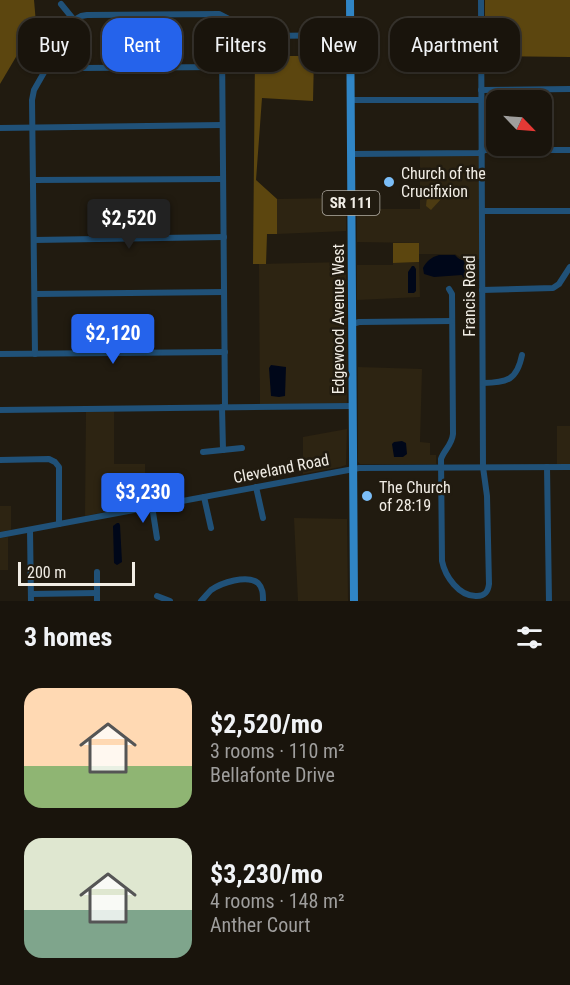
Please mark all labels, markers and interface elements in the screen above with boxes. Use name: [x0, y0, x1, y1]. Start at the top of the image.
chip: Buy: [18, 18, 90, 72]
chip: Rent: [102, 18, 182, 72]
chip: Filters: [194, 18, 288, 72]
chip: New: [300, 18, 378, 72]
chip: Apartment: [390, 18, 520, 72]
north arrow: [486, 90, 552, 156]
map controls: [486, 90, 552, 156]
place label: Church of the Crucifixion: [401, 164, 486, 201]
marker: Church of the Crucifixion: [382, 175, 396, 189]
road number: SR 111: [322, 191, 380, 215]
pin: $2,520: [80, 199, 178, 250]
text: $2,520: [101, 206, 157, 230]
street label: Edgewood Avenue West: [329, 244, 348, 394]
street label: Francis Road: [460, 255, 479, 337]
pin: $2,120: [64, 314, 162, 365]
text: $2,120: [85, 321, 141, 345]
street label: Cleveland Road: [232, 450, 331, 487]
pin: $3,230: [94, 473, 192, 524]
place label: The Church of 28:19: [379, 478, 451, 515]
text: $3,230: [115, 480, 171, 504]
marker: The Church of 28:19: [360, 489, 374, 503]
scale bar: [18, 559, 135, 586]
text: 200 m: [27, 563, 66, 582]
icon: filters: [513, 621, 546, 654]
text: 3 homes: [24, 622, 112, 652]
text: $2,520/mo: [210, 709, 323, 739]
icon: home: [72, 712, 144, 784]
text: 3 rooms · 110 m²: [210, 739, 345, 763]
text: Bellafonte Drive: [210, 763, 335, 787]
text: $3,230/mo: [210, 859, 323, 889]
icon: home: [72, 862, 144, 934]
text: 4 rooms · 148 m²: [210, 889, 345, 913]
text: Anther Court: [210, 913, 310, 937]

